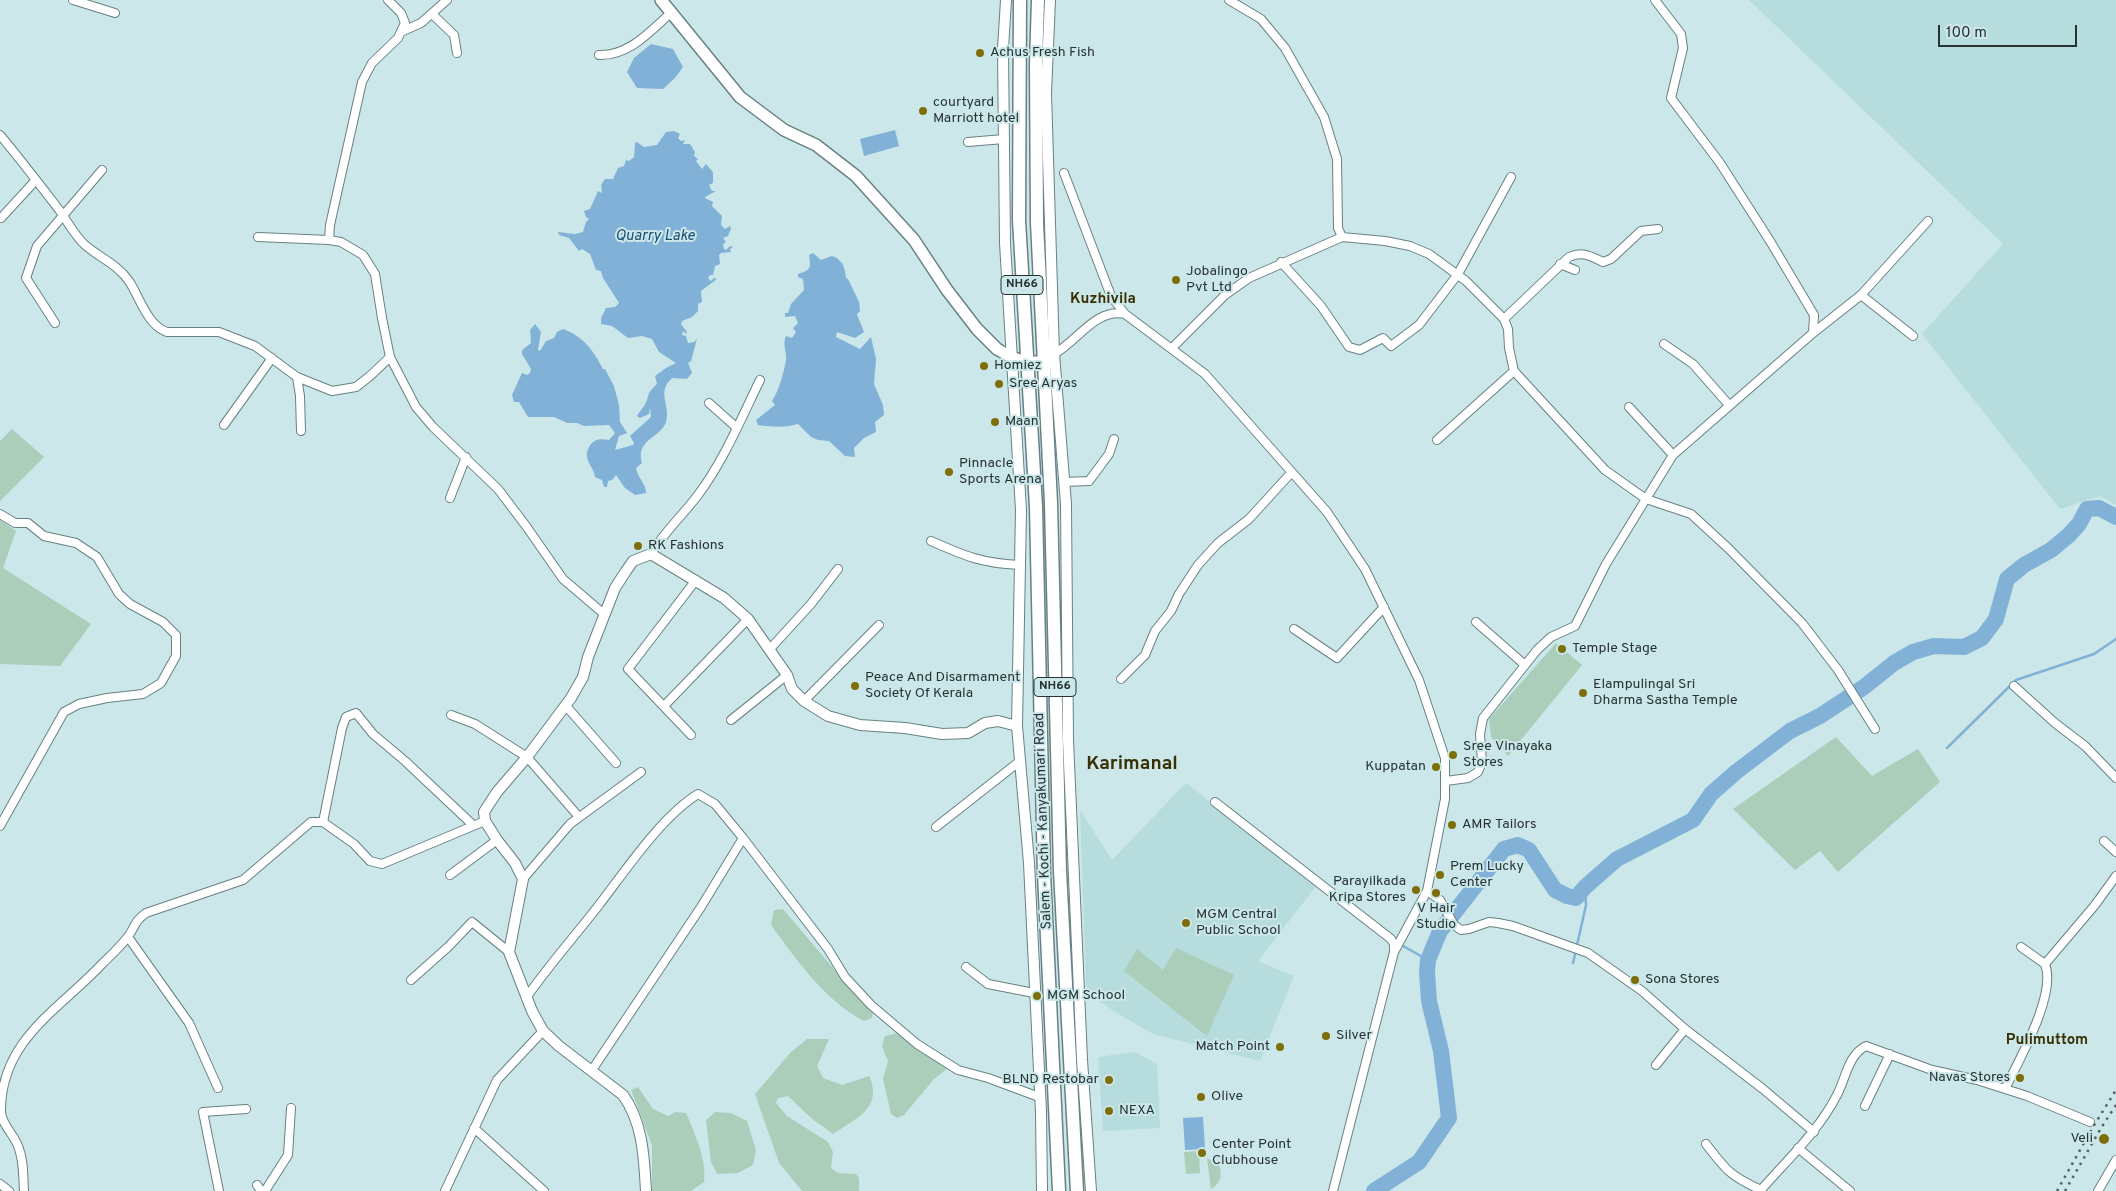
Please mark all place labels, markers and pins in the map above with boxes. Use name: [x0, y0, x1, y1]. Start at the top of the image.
place label: Achus Fresh Fish: [990, 45, 1095, 61]
marker: Achus Fresh Fish: [974, 47, 986, 59]
place label: courtyard Marriott hotel: [933, 95, 1019, 128]
marker: courtyard Marriott hotel: [917, 105, 929, 117]
place label: Jobalingo Pvt Ltd: [1186, 264, 1248, 296]
marker: Jobalingo Pvt Ltd: [1170, 274, 1182, 286]
place label: Homiez: [994, 358, 1041, 374]
marker: Homiez: [978, 360, 990, 372]
place label: Sree Aryas: [1009, 376, 1077, 392]
marker: Sree Aryas: [993, 378, 1005, 390]
place label: Maan: [1005, 414, 1039, 430]
marker: Maan: [989, 416, 1001, 428]
place label: Pinnacle Sports Arena: [959, 456, 1042, 488]
marker: Pinnacle Sports Arena: [943, 466, 955, 478]
place label: RK Fashions: [648, 538, 724, 554]
marker: RK Fashions: [632, 540, 644, 552]
place label: Temple Stage: [1572, 641, 1657, 657]
marker: Temple Stage: [1556, 643, 1568, 655]
place label: Peace And Disarmament Society Of Kerala: [865, 670, 1020, 702]
place label: Elampulingal Sri Dharma Sastha Temple: [1593, 677, 1738, 710]
marker: Peace And Disarmament Society Of Kerala: [849, 680, 861, 692]
marker: Elampulingal Sri Dharma Sastha Temple: [1577, 687, 1589, 699]
place label: Sree Vinayaka Stores: [1463, 739, 1552, 772]
marker: Sree Vinayaka Stores: [1447, 749, 1459, 761]
place label: Kuppatan: [1365, 759, 1426, 775]
marker: Kuppatan: [1430, 761, 1442, 773]
place label: AMR Tailors: [1462, 817, 1536, 833]
marker: AMR Tailors: [1446, 819, 1458, 831]
place label: Prem Lucky Center: [1450, 859, 1524, 892]
marker: Prem Lucky Center: [1434, 869, 1446, 881]
place label: Parayilkada Kripa Stores: [1329, 874, 1406, 906]
marker: Parayilkada Kripa Stores: [1410, 884, 1422, 896]
marker: V Hair Studio: [1430, 887, 1442, 899]
place label: V Hair Studio: [1416, 901, 1456, 934]
place label: MGM Central Public School: [1196, 907, 1281, 940]
marker: MGM Central Public School: [1180, 917, 1192, 929]
place label: Sona Stores: [1645, 972, 1720, 988]
marker: Sona Stores: [1629, 974, 1641, 986]
place label: MGM School: [1047, 988, 1125, 1004]
marker: MGM School: [1031, 990, 1043, 1002]
place label: Silver: [1336, 1028, 1372, 1044]
marker: Silver: [1320, 1030, 1332, 1042]
place label: Match Point: [1195, 1039, 1270, 1055]
marker: Match Point: [1274, 1041, 1286, 1053]
place label: Navas Stores: [1929, 1070, 2010, 1086]
place label: BLND Restobar: [1003, 1072, 1099, 1088]
marker: Navas Stores: [2014, 1072, 2026, 1084]
marker: BLND Restobar: [1103, 1074, 1115, 1086]
place label: Olive: [1211, 1089, 1243, 1105]
marker: Olive: [1195, 1091, 1207, 1103]
place label: NEXA: [1119, 1103, 1155, 1119]
marker: NEXA: [1103, 1105, 1115, 1117]
place label: Veli: [2070, 1131, 2093, 1147]
marker: Veli: [2097, 1132, 2111, 1146]
place label: Center Point Clubhouse: [1212, 1137, 1291, 1170]
marker: Center Point Clubhouse: [1196, 1147, 1208, 1159]

